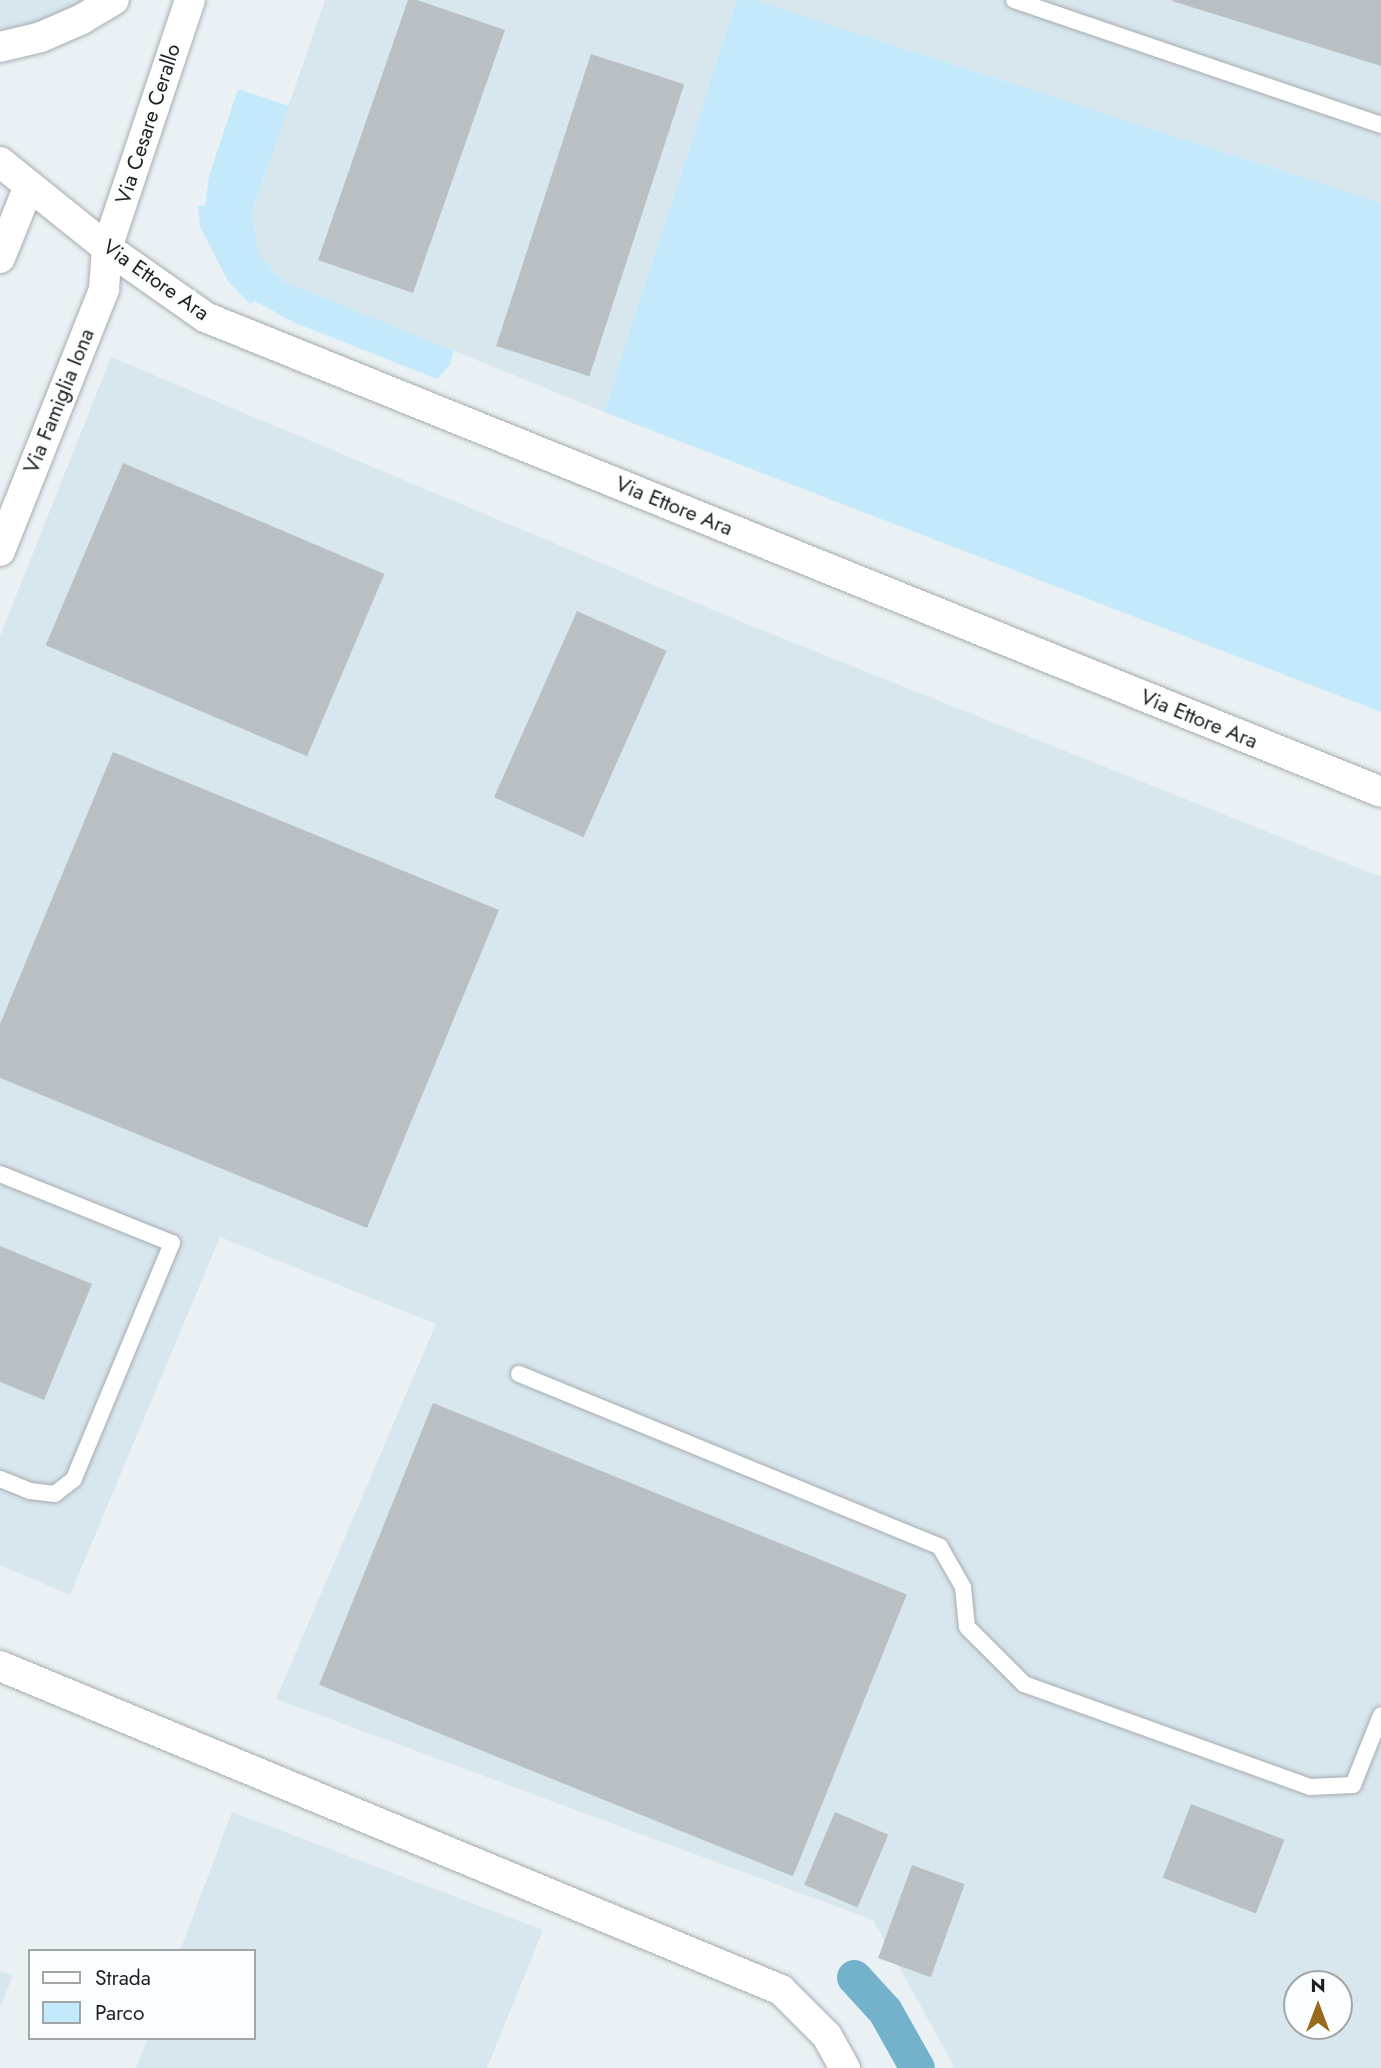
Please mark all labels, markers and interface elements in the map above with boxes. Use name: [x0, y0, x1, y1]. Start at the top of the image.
street label: Via Cesare Cerallo: [110, 41, 186, 207]
street label: Via Ettore Ara: [98, 234, 214, 326]
street label: Via Famiglia Iona: [18, 325, 100, 477]
street label: Via Ettore Ara: [612, 471, 736, 541]
street label: Via Ettore Ara: [1137, 684, 1261, 754]
legend: [28, 1949, 256, 2040]
text: Strada: [95, 1963, 151, 1993]
north arrow: [1283, 1970, 1353, 2040]
text: N: [1310, 1972, 1326, 1999]
text: Parco: [95, 1998, 144, 2028]

